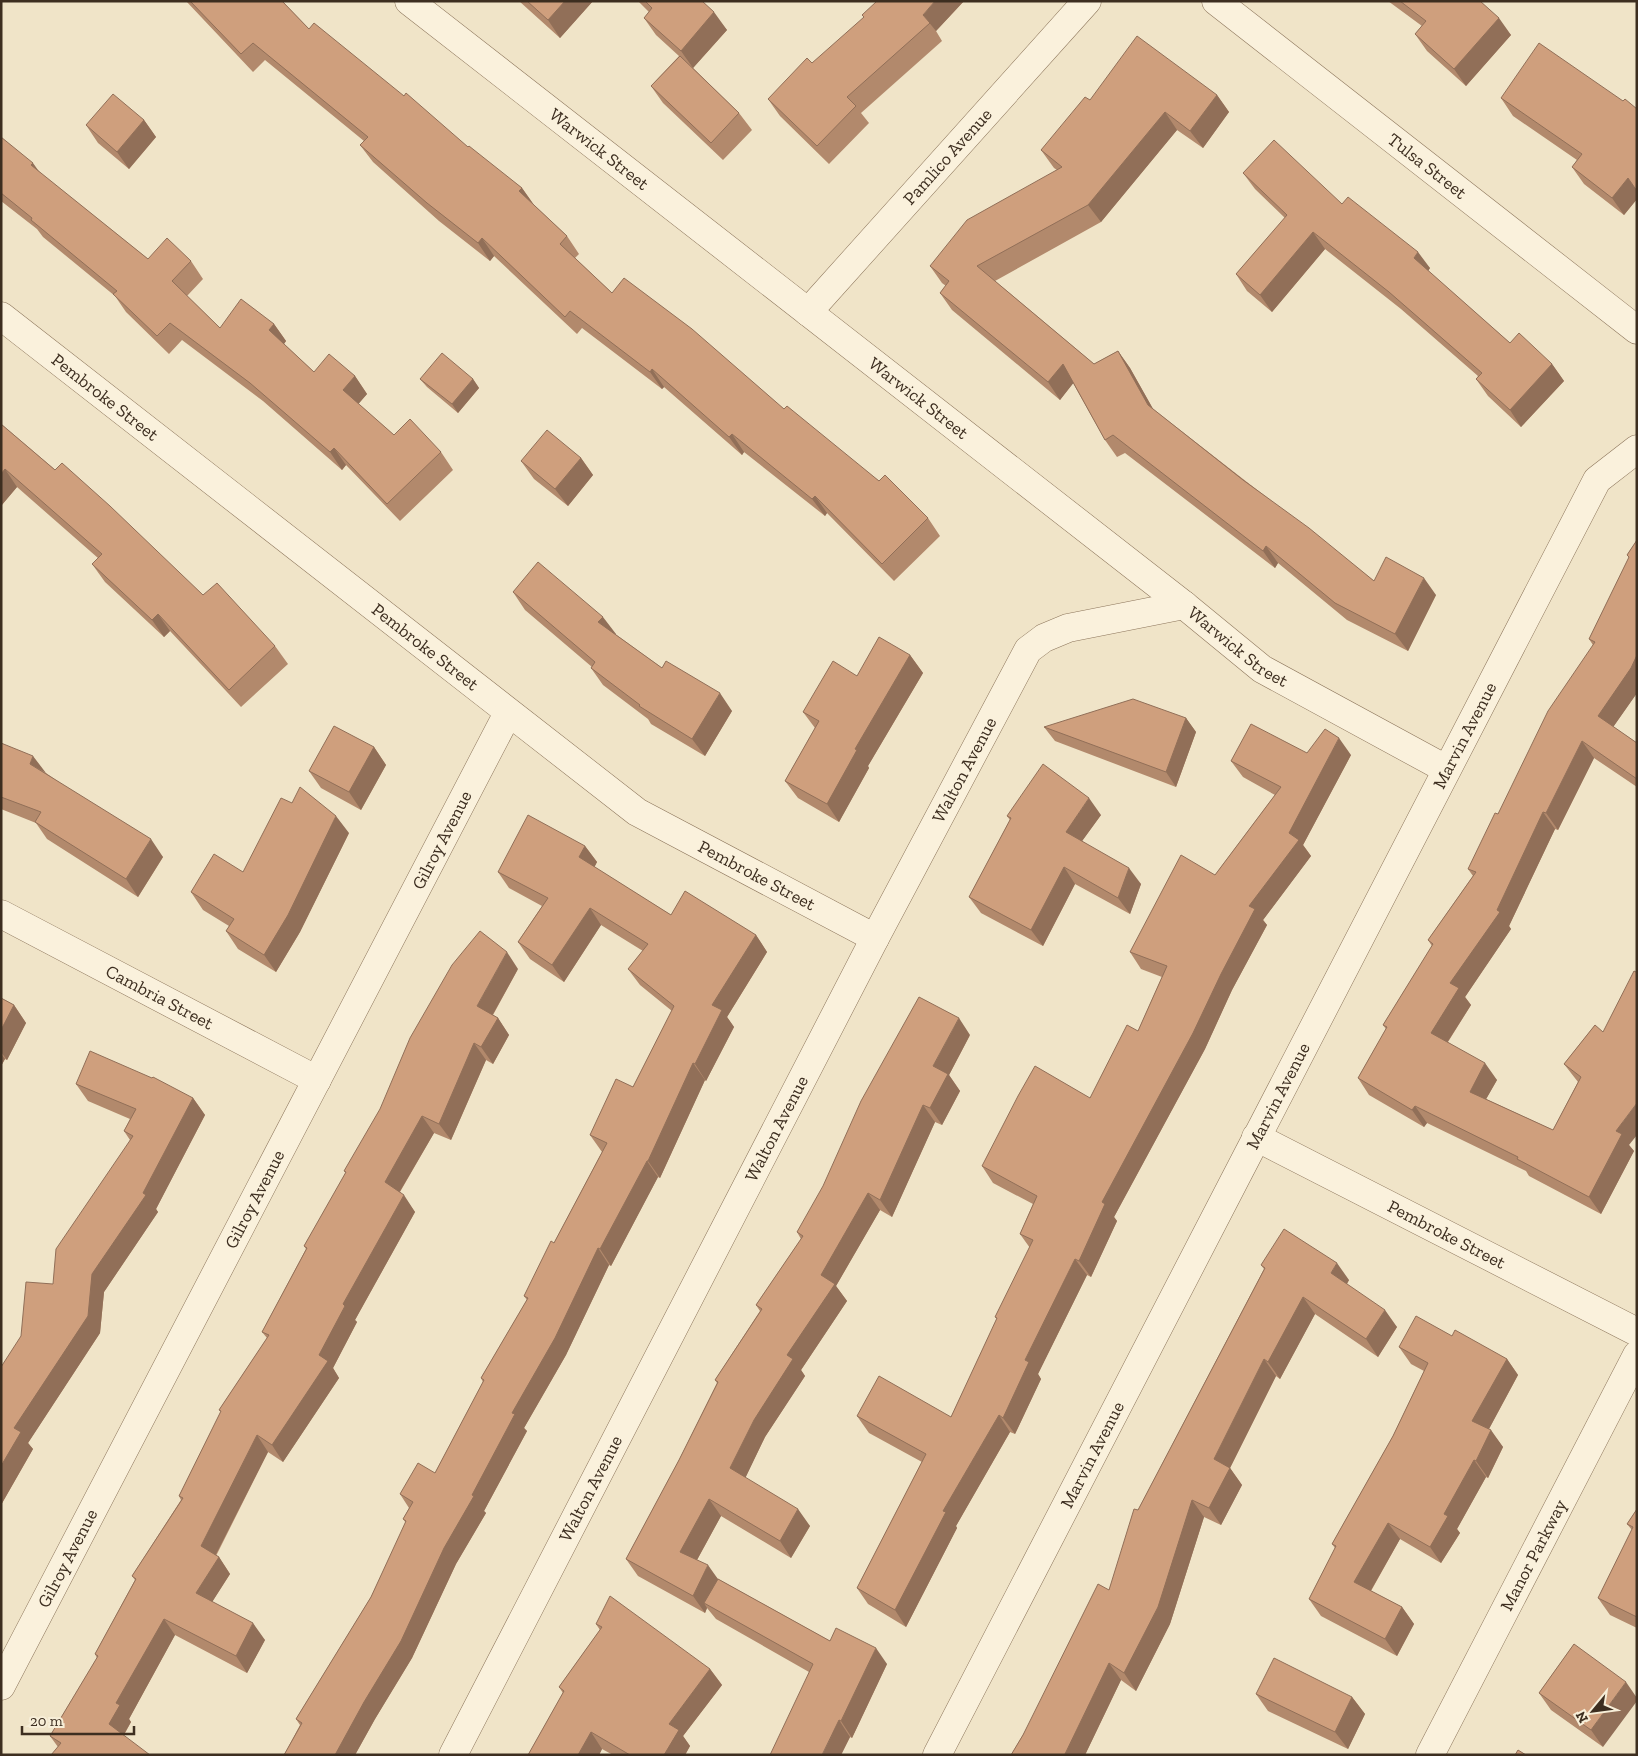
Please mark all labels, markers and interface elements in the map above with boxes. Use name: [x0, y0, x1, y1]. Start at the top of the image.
street label: Warwick Street: [545, 103, 654, 195]
street label: Pamlico Avenue: [898, 103, 997, 209]
street label: Tulsa Street: [1383, 128, 1471, 204]
street label: Pembroke Street: [47, 349, 163, 446]
street label: Warwick Street: [864, 352, 973, 444]
street label: Pembroke Street: [367, 598, 483, 696]
street label: Warwick Street: [1183, 602, 1292, 692]
street label: Marvin Avenue: [1428, 678, 1501, 793]
street label: Walton Avenue: [927, 713, 1001, 826]
street label: Gilroy Avenue: [407, 787, 477, 893]
street label: Pembroke Street: [694, 835, 819, 916]
street label: Cambria Street: [102, 960, 217, 1035]
street label: Marvin Avenue: [1241, 1039, 1315, 1153]
street label: Walton Avenue: [740, 1072, 813, 1185]
street label: Gilroy Avenue: [220, 1146, 289, 1252]
street label: Pembroke Street: [1384, 1195, 1509, 1274]
street label: Marvin Avenue: [1056, 1398, 1129, 1512]
street label: Walton Avenue: [554, 1432, 627, 1545]
street label: Manor Parkway: [1496, 1495, 1572, 1615]
street label: Gilroy Avenue: [33, 1505, 102, 1611]
north arrow: [1568, 1686, 1618, 1736]
scale bar: [22, 1704, 135, 1736]
text: N: [1572, 1708, 1592, 1726]
text: 20 m: [30, 1712, 63, 1730]

